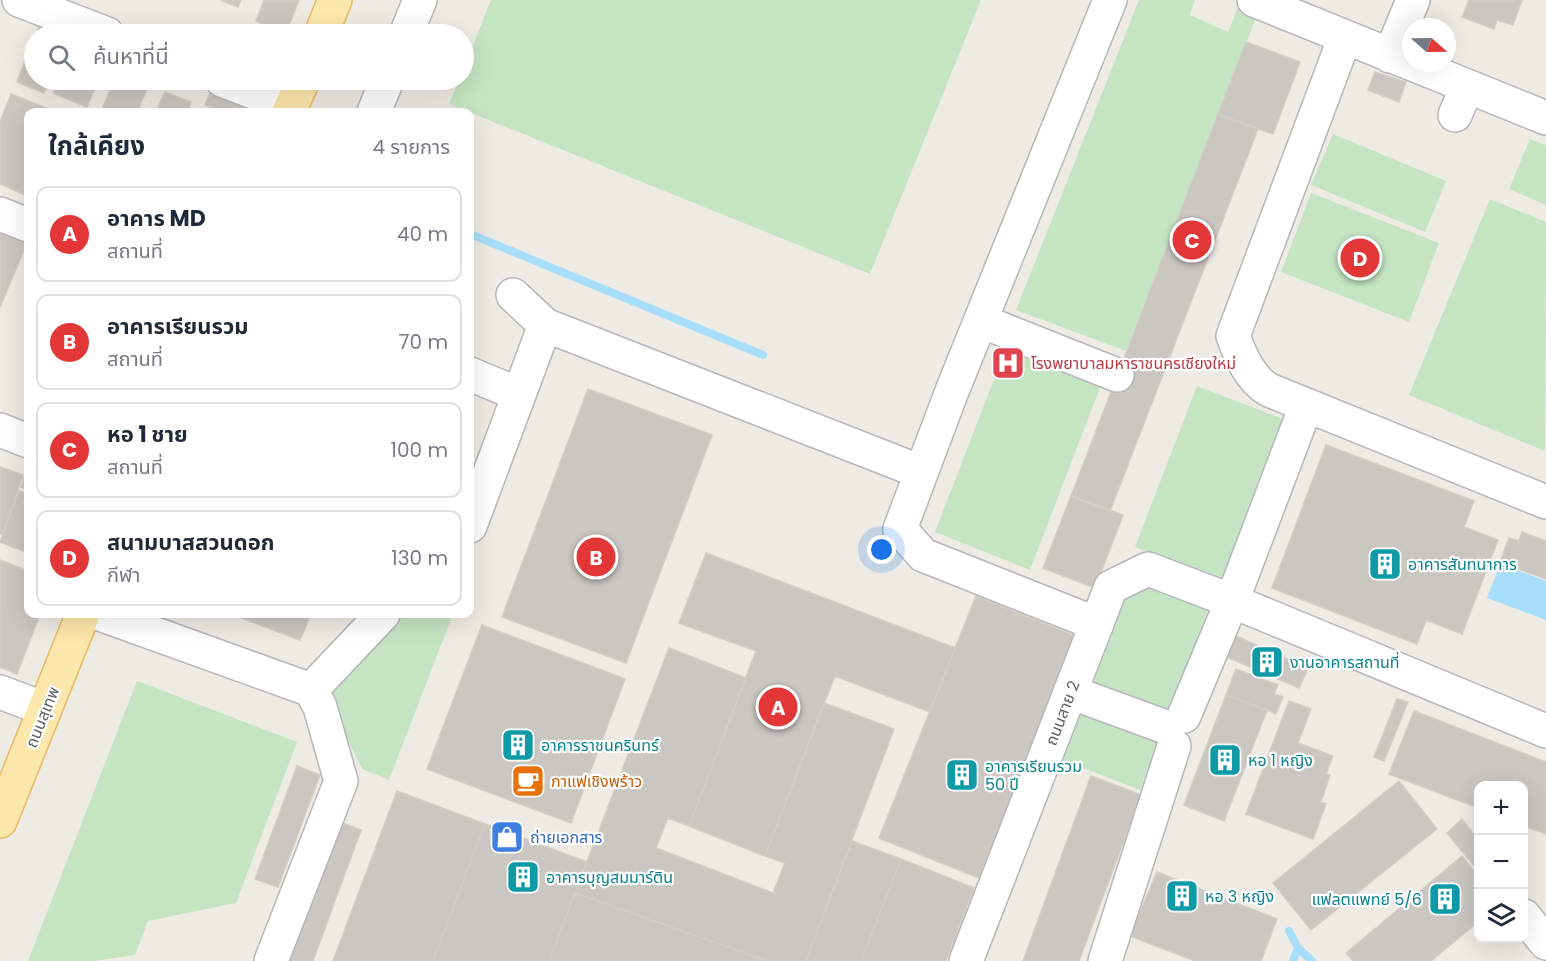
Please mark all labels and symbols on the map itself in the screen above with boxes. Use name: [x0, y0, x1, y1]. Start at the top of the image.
north arrow: [1402, 18, 1456, 72]
pin: C: [1172, 218, 1212, 262]
pin: D: [1340, 236, 1380, 280]
hospital icon: โรงพยาบาลมหาราชนครเชียงใหม่: [990, 345, 1026, 381]
place label: โรงพยาบาลมหาราชนครเชียงใหม่: [1031, 352, 1236, 375]
pin: B: [576, 534, 616, 580]
your location: [867, 535, 896, 564]
building icon: อาคารสันทนาการ: [1367, 546, 1403, 582]
place label: อาคารสันทนาการ: [1408, 553, 1517, 576]
building icon: งานอาคารสถานที่: [1249, 644, 1285, 680]
place label: งานอาคารสถานที่: [1290, 651, 1400, 674]
street label: ถนนสาย 2: [1040, 677, 1085, 749]
street label: ถนนสุเทพ: [20, 683, 65, 751]
pin: A: [758, 684, 798, 730]
building icon: อาคารราชนครินทร์: [500, 727, 536, 763]
place label: อาคารราชนครินทร์: [541, 734, 659, 757]
building icon: หอ 1 หญิง: [1207, 742, 1243, 778]
place label: หอ 1 หญิง: [1248, 749, 1313, 772]
place label: อาคารเรียนรวม 50 ปี: [985, 755, 1082, 796]
building icon: อาคารเรียนรวม 50 ปี: [944, 757, 980, 793]
cafe icon: กาแฟเชิงพร้าว: [510, 763, 546, 799]
place label: กาแฟเชิงพร้าว: [551, 770, 642, 793]
shop icon: ถ่ายเอกสาร: [489, 819, 525, 855]
place label: ถ่ายเอกสาร: [530, 826, 603, 849]
building icon: อาคารบุญสมมาร์ติน: [505, 859, 541, 895]
place label: อาคารบุญสมมาร์ติน: [546, 866, 673, 889]
building icon: หอ 3 หญิง: [1164, 878, 1200, 914]
building icon: แฟลตแพทย์ 5/6: [1427, 881, 1463, 917]
place label: หอ 3 หญิง: [1205, 885, 1274, 908]
place label: แฟลตแพทย์ 5/6: [1312, 888, 1422, 911]

